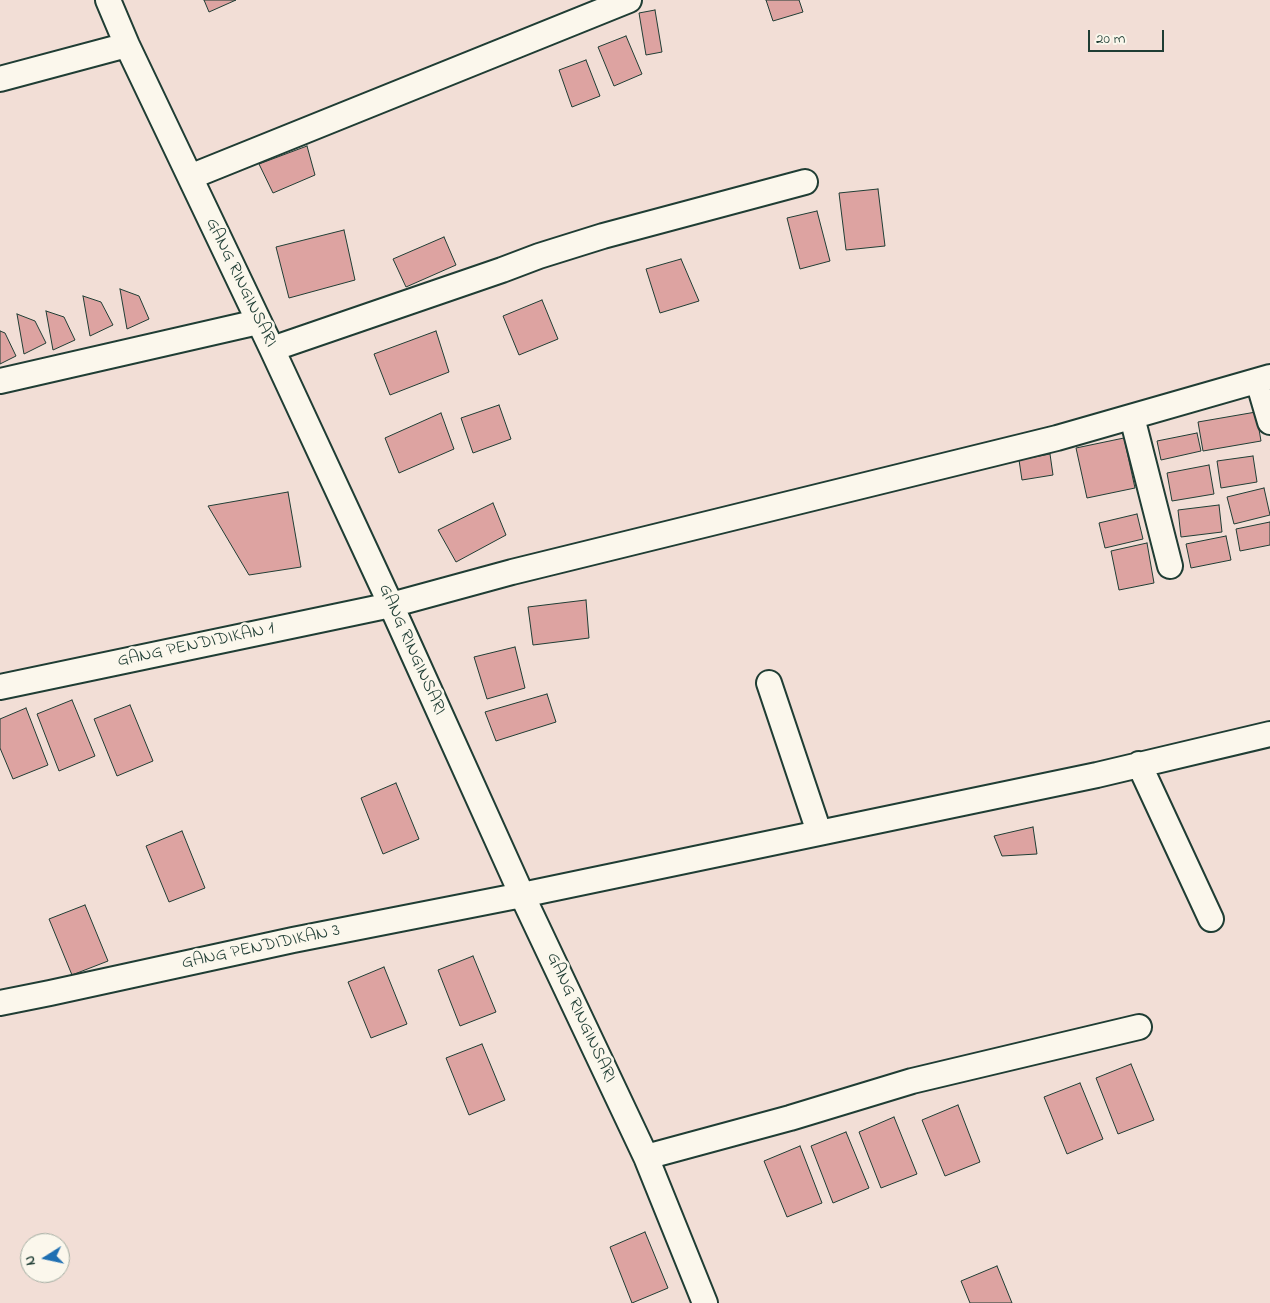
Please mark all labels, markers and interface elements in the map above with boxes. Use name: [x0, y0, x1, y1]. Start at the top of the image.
scale bar: [1090, 20, 1166, 52]
text: 20 m: [1096, 28, 1125, 50]
street label: GANG RINGINSARI: [199, 215, 281, 351]
street label: GANG RINGINSARI: [372, 581, 450, 719]
street label: GANG PENDIDIKAN 1: [116, 619, 276, 673]
street label: GANG PENDIDIKAN 3: [180, 921, 342, 975]
street label: GANG RINGINSARI: [540, 949, 620, 1087]
north arrow: [20, 1233, 70, 1283]
text: N: [20, 1254, 42, 1267]

